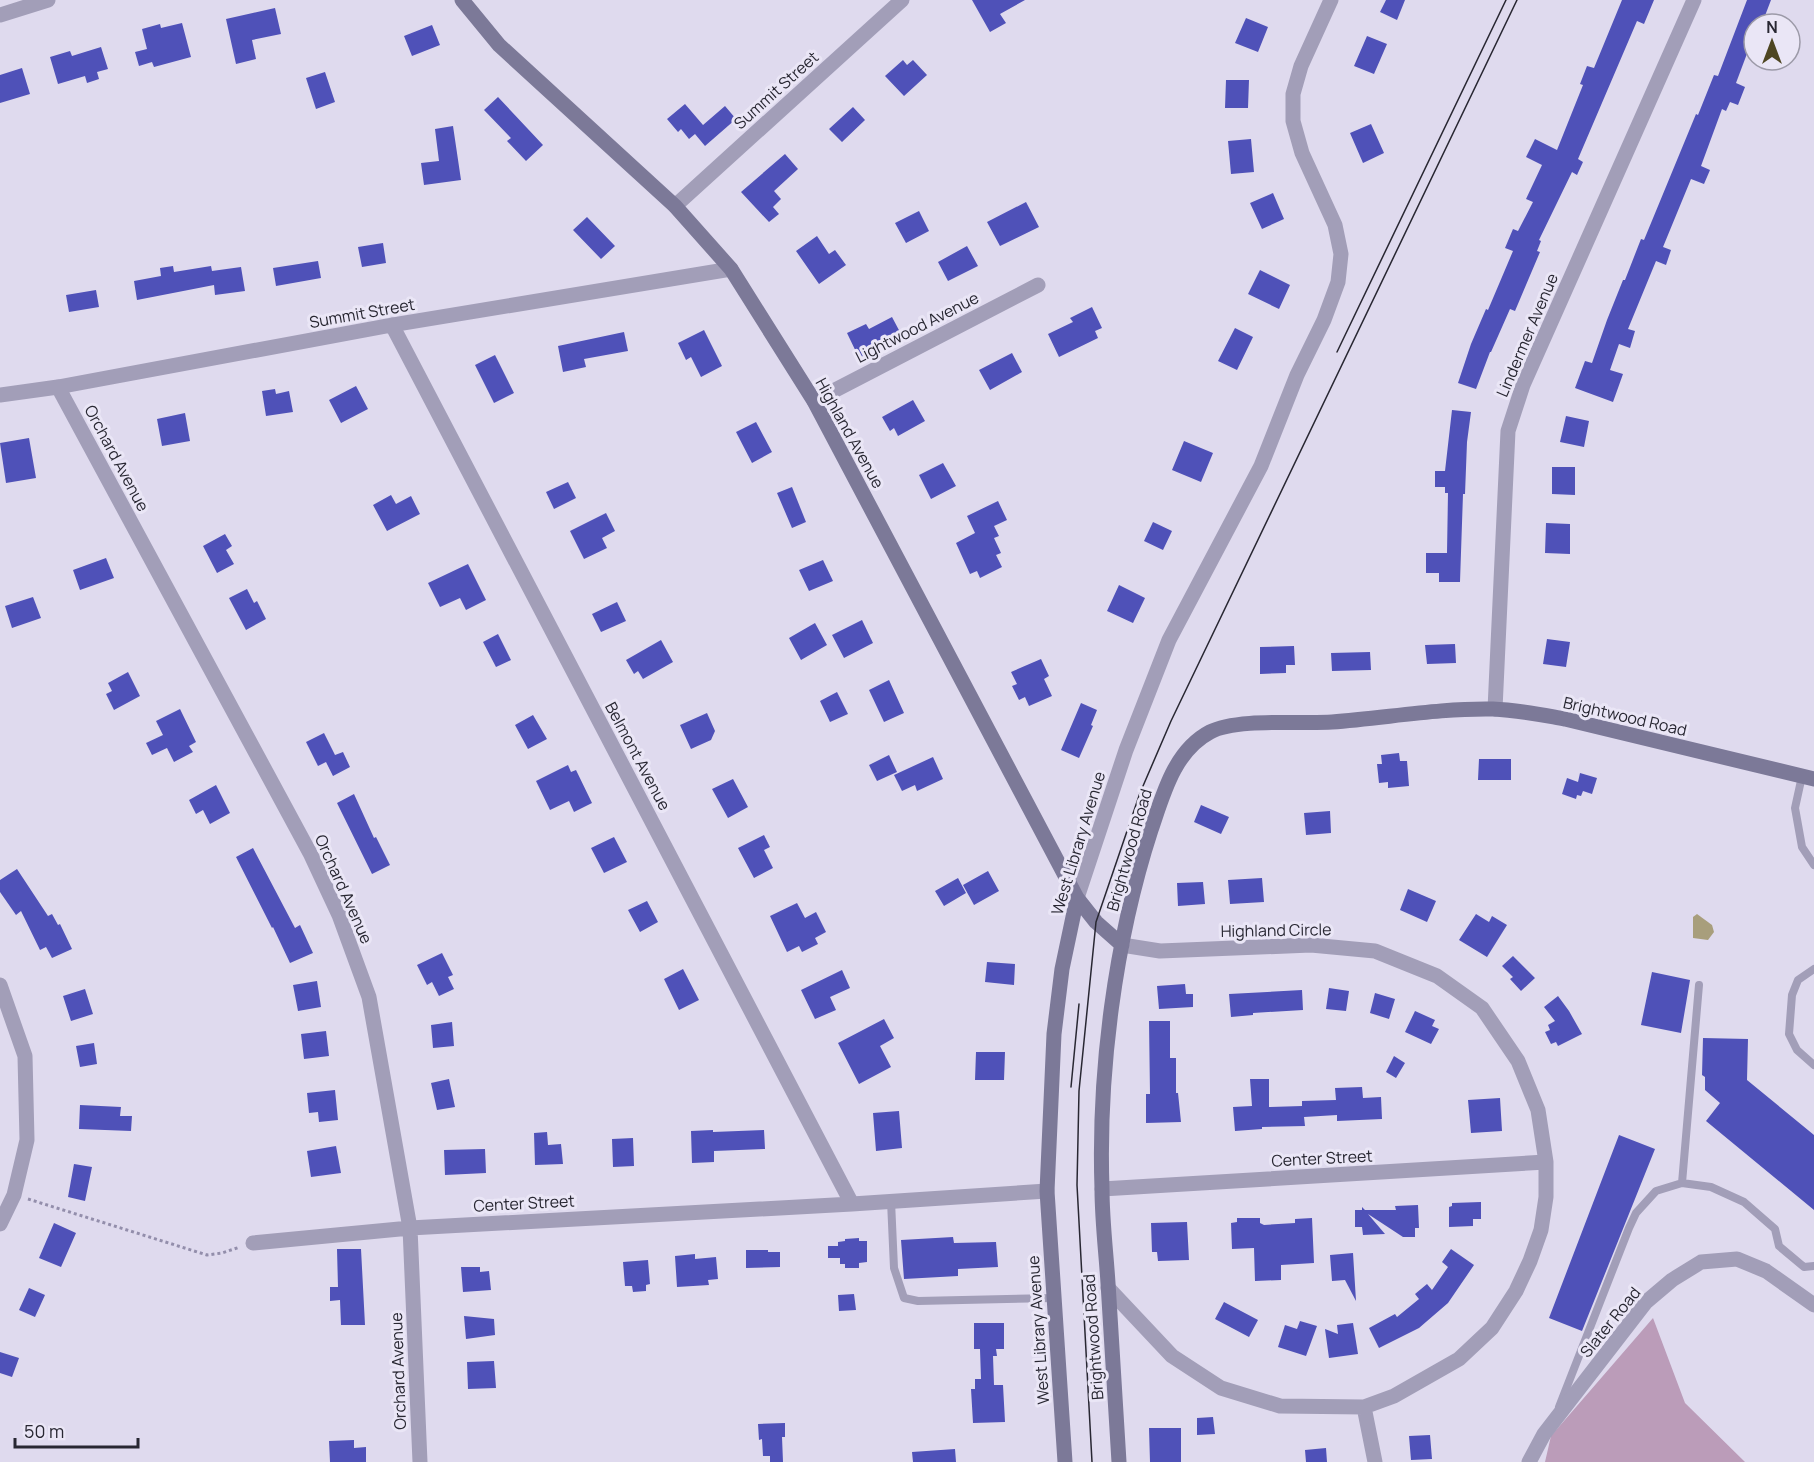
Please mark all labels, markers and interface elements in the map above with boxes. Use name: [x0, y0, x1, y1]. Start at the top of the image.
north arrow: [1742, 12, 1802, 72]
text: N: [1766, 16, 1778, 38]
street label: Summit Street: [729, 46, 823, 134]
street label: Lindermer Avenue: [1491, 270, 1563, 400]
street label: Lightwood Avenue: [852, 286, 982, 368]
street label: Summit Street: [307, 293, 417, 333]
street label: Highland Avenue: [811, 374, 889, 492]
street label: Orchard Avenue: [80, 401, 154, 515]
street label: Brightwood Road: [1561, 691, 1689, 741]
street label: Belmont Avenue: [600, 698, 676, 814]
street label: West Library Avenue: [1046, 768, 1110, 918]
street label: Brightwood Road: [1101, 786, 1157, 914]
street label: Orchard Avenue: [310, 831, 378, 947]
street label: Highland Circle: [1220, 918, 1332, 942]
street label: Center Street: [1271, 1144, 1373, 1172]
street label: Center Street: [473, 1189, 575, 1217]
street label: West Library Avenue: [1022, 1255, 1054, 1405]
street label: Brightwood Road: [1078, 1273, 1108, 1401]
street label: Slater Road: [1575, 1282, 1645, 1362]
street label: Orchard Avenue: [385, 1312, 411, 1430]
scale bar: [15, 1411, 138, 1449]
text: 50 m: [24, 1419, 64, 1443]

